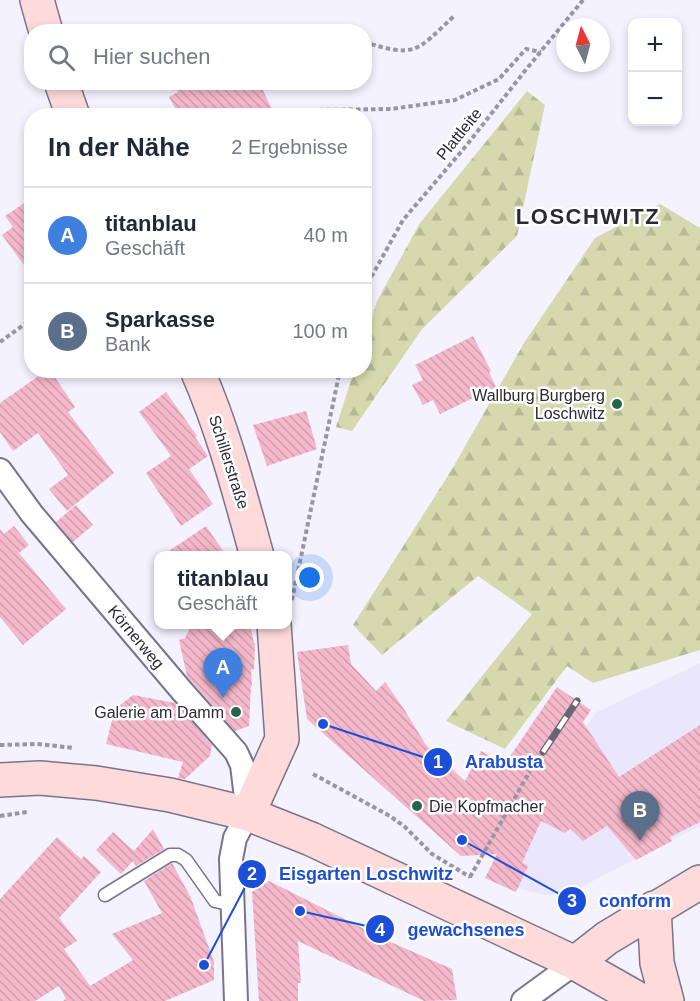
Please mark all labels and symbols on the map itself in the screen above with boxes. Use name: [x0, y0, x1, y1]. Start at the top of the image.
north arrow: [556, 18, 610, 72]
street label: Plattleite: [433, 105, 485, 163]
district label: LOSCHWITZ: [516, 204, 660, 229]
place label: Wallburg Burgberg Loschwitz: [472, 387, 605, 422]
marker: Wallburg Burgberg Loschwitz: [610, 397, 624, 411]
street label: Schillerstraße: [206, 413, 252, 511]
your location: [295, 563, 324, 592]
street label: Körnerweg: [105, 602, 167, 672]
pin: A: [204, 648, 242, 698]
place label: Galerie am Damm: [94, 704, 224, 721]
marker: Galerie am Damm: [229, 705, 243, 719]
callout: Arabusta: [423, 744, 555, 780]
text: 1: [433, 752, 443, 772]
text: Arabusta: [465, 752, 544, 772]
pin: B: [620, 792, 660, 841]
place label: Die Kopfmacher: [429, 798, 544, 815]
marker: Die Kopfmacher: [410, 799, 424, 813]
callout: Eisgarten Loschwitz: [237, 856, 465, 892]
text: 2: [247, 864, 257, 884]
text: Eisgarten Loschwitz: [279, 864, 453, 884]
callout: conform: [557, 883, 683, 919]
text: 3: [567, 891, 577, 911]
text: conform: [599, 891, 671, 911]
callout: gewachsenes: [365, 911, 536, 947]
text: 4: [375, 920, 385, 940]
text: gewachsenes: [407, 920, 525, 940]

